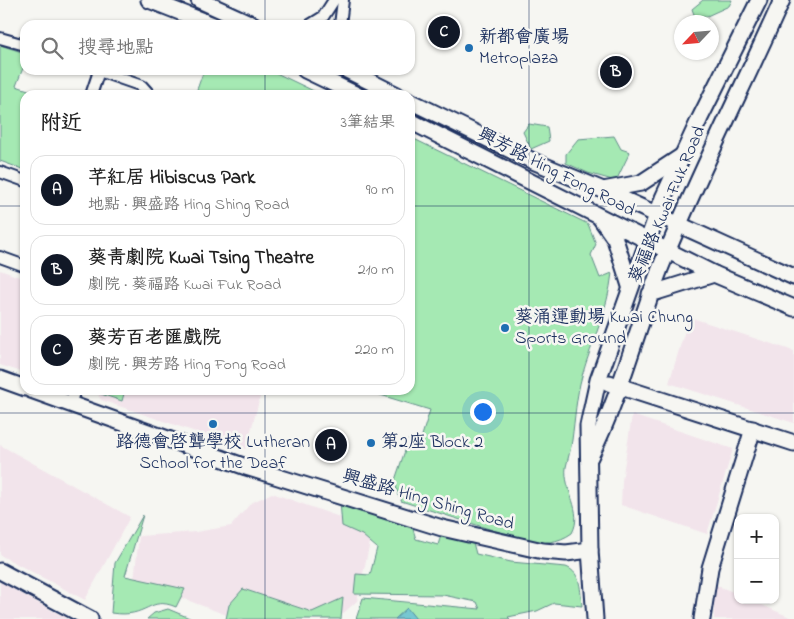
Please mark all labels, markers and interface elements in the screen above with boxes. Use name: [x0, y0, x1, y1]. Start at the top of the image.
pin: C: [428, 13, 460, 51]
north arrow: [674, 15, 719, 60]
search box: [20, 20, 415, 75]
place label: 新都會廣場 Metroplaza: [479, 25, 569, 72]
icon: search: [38, 34, 66, 62]
text: 搜尋地點: [78, 35, 154, 62]
marker: 新都會廣場 Metroplaza: [463, 42, 475, 54]
pin: B: [600, 53, 632, 91]
text: 附近: [40, 109, 82, 139]
text: 3筆結果: [340, 111, 395, 135]
street label: 興芳路 Hing Fong Road: [472, 122, 639, 225]
street label: 葵福路 Kwai Fuk Road: [623, 122, 713, 288]
text: 芊紅居 Hibiscus Park: [88, 165, 255, 192]
text: A: [52, 178, 62, 202]
text: 90 m: [366, 178, 394, 202]
text: 地點 · 興盛路 Hing Shing Road: [88, 193, 289, 217]
text: 葵青劇院 Kwai Tsing Theatre: [88, 245, 314, 272]
text: B: [52, 258, 62, 282]
text: 210 m: [358, 258, 394, 282]
text: 劇院 · 葵福路 Kwai Fuk Road: [88, 273, 281, 297]
place label: 葵涌運動場 Kwai Chung Sports Ground: [515, 305, 693, 352]
marker: 葵涌運動場 Kwai Chung Sports Ground: [499, 322, 511, 334]
text: 葵芳百老匯戲院: [88, 325, 221, 352]
text: C: [53, 338, 61, 362]
text: 220 m: [355, 338, 394, 362]
text: 劇院 · 興芳路 Hing Fong Road: [88, 353, 286, 377]
your location: [470, 399, 496, 425]
marker: 路德會啓聾學校 Lutheran School for the Deaf: [207, 418, 219, 430]
pin: A: [315, 426, 347, 464]
place label: 路德會啓聾學校 Lutheran School for the Deaf: [116, 430, 310, 477]
place label: 第2座 Block 2: [381, 430, 483, 456]
marker: 第2座 Block 2: [365, 437, 377, 449]
street label: 興盛路 Hing Shing Road: [339, 464, 517, 539]
map controls: [734, 514, 779, 604]
button: +: [734, 514, 779, 559]
button: −: [734, 559, 779, 604]

